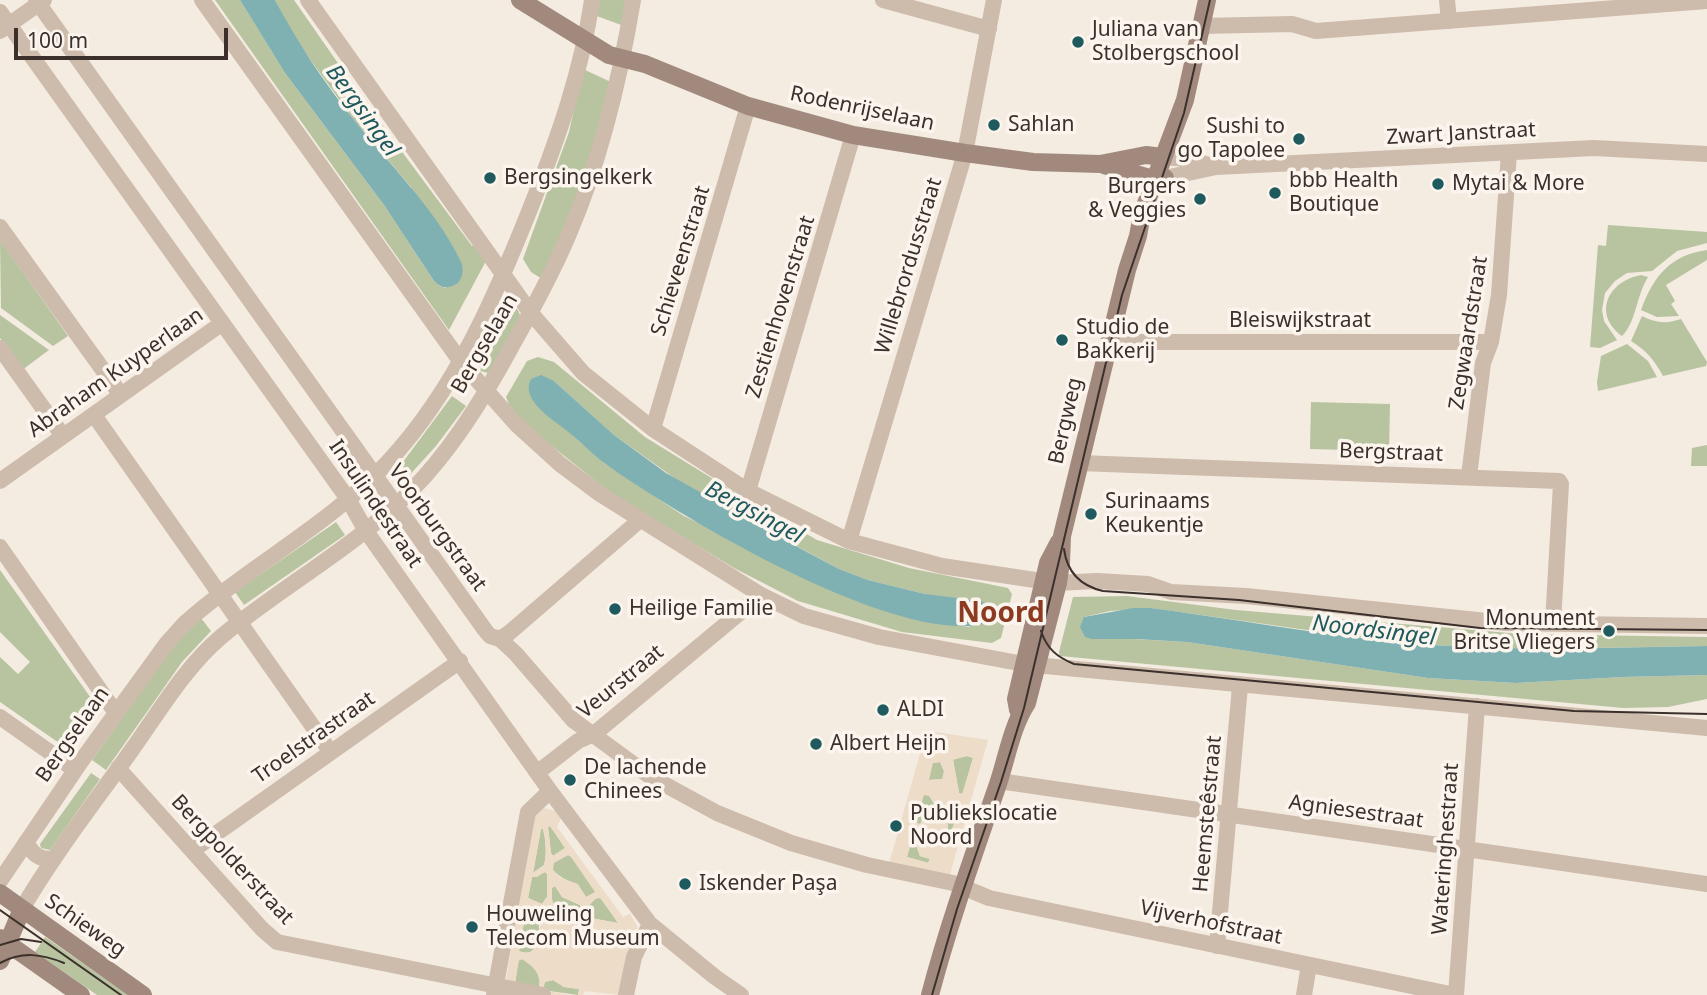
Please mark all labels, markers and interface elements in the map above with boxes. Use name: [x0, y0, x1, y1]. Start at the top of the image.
scale bar: [18, 14, 231, 58]
place label: Juliana van Stolbergschool: [1092, 17, 1239, 67]
text: 100 m: [27, 26, 88, 54]
marker: Juliana van Stolbergschool: [1070, 34, 1086, 50]
water label: Bergsingel: [319, 59, 405, 163]
street label: Rodenrijselaan: [788, 81, 936, 137]
place label: Sahlan: [1008, 112, 1074, 138]
place label: Sushi to go Tapolee: [1177, 114, 1285, 164]
marker: Sahlan: [986, 117, 1002, 133]
street label: Zwart Janstraat: [1386, 118, 1536, 150]
marker: Sushi to go Tapolee: [1291, 131, 1307, 147]
place label: Bergsingelkerk: [504, 165, 652, 191]
place label: bbb Health Boutique: [1289, 168, 1398, 218]
marker: Bergsingelkerk: [482, 170, 498, 186]
place label: Mytai & More: [1452, 171, 1585, 197]
place label: Burgers & Veggies: [1088, 174, 1186, 224]
street label: Willebrordusstraat: [870, 175, 948, 357]
marker: Mytai & More: [1430, 176, 1446, 192]
street label: Schieveenstraat: [646, 183, 716, 339]
marker: bbb Health Boutique: [1267, 185, 1283, 201]
marker: Burgers & Veggies: [1192, 191, 1208, 207]
street label: Zestienhovenstraat: [741, 213, 821, 401]
street label: Zegwaardstraat: [1444, 254, 1494, 412]
street label: Bergselaan: [446, 290, 524, 398]
street label: Abraham Kuyperlaan: [23, 303, 209, 443]
street label: Bleiswijkstraat: [1229, 308, 1371, 334]
place label: Studio de Bakkerij: [1076, 315, 1169, 365]
marker: Studio de Bakkerij: [1054, 332, 1070, 348]
street label: Bergweg: [1044, 375, 1088, 467]
street label: Insulindestraat: [323, 435, 427, 573]
street label: Bergstraat: [1339, 439, 1443, 467]
street label: Voorburgstraat: [383, 460, 491, 596]
water label: Bergsingel: [700, 476, 808, 550]
place label: Surinaams Keukentje: [1105, 489, 1210, 539]
marker: Surinaams Keukentje: [1083, 506, 1099, 522]
place label: Heilige Familie: [629, 596, 773, 622]
district label: Noord: [957, 597, 1045, 631]
marker: Heilige Familie: [607, 601, 623, 617]
place label: Monument Britse Vliegers: [1454, 606, 1595, 656]
water label: Noordsingel: [1311, 610, 1437, 652]
marker: Monument Britse Vliegers: [1601, 623, 1617, 639]
street label: Veurstraat: [573, 640, 669, 724]
street label: Bergselaan: [31, 682, 115, 788]
street label: Troelstrastraat: [248, 687, 380, 789]
place label: ALDI: [897, 697, 944, 723]
marker: ALDI: [875, 702, 891, 718]
place label: Albert Heijn: [830, 731, 947, 757]
street label: Heemsteêstraat: [1189, 735, 1227, 893]
marker: Albert Heijn: [808, 736, 824, 752]
place label: De lachende Chinees: [584, 755, 706, 805]
street label: Wateringhestraat: [1427, 762, 1465, 936]
marker: De lachende Chinees: [562, 772, 578, 788]
street label: Bergpolderstraat: [165, 790, 299, 930]
street label: Agniesestraat: [1287, 790, 1425, 834]
place label: Publiekslocatie Noord: [910, 801, 1057, 851]
marker: Publiekslocatie Noord: [888, 818, 904, 834]
place label: Iskender Paşa: [699, 871, 837, 897]
marker: Iskender Paşa: [677, 876, 693, 892]
street label: Schieweg: [40, 889, 130, 963]
street label: Vijverhofstraat: [1138, 896, 1284, 950]
place label: Houweling Telecom Museum: [486, 902, 660, 952]
marker: Houweling Telecom Museum: [464, 919, 480, 935]

